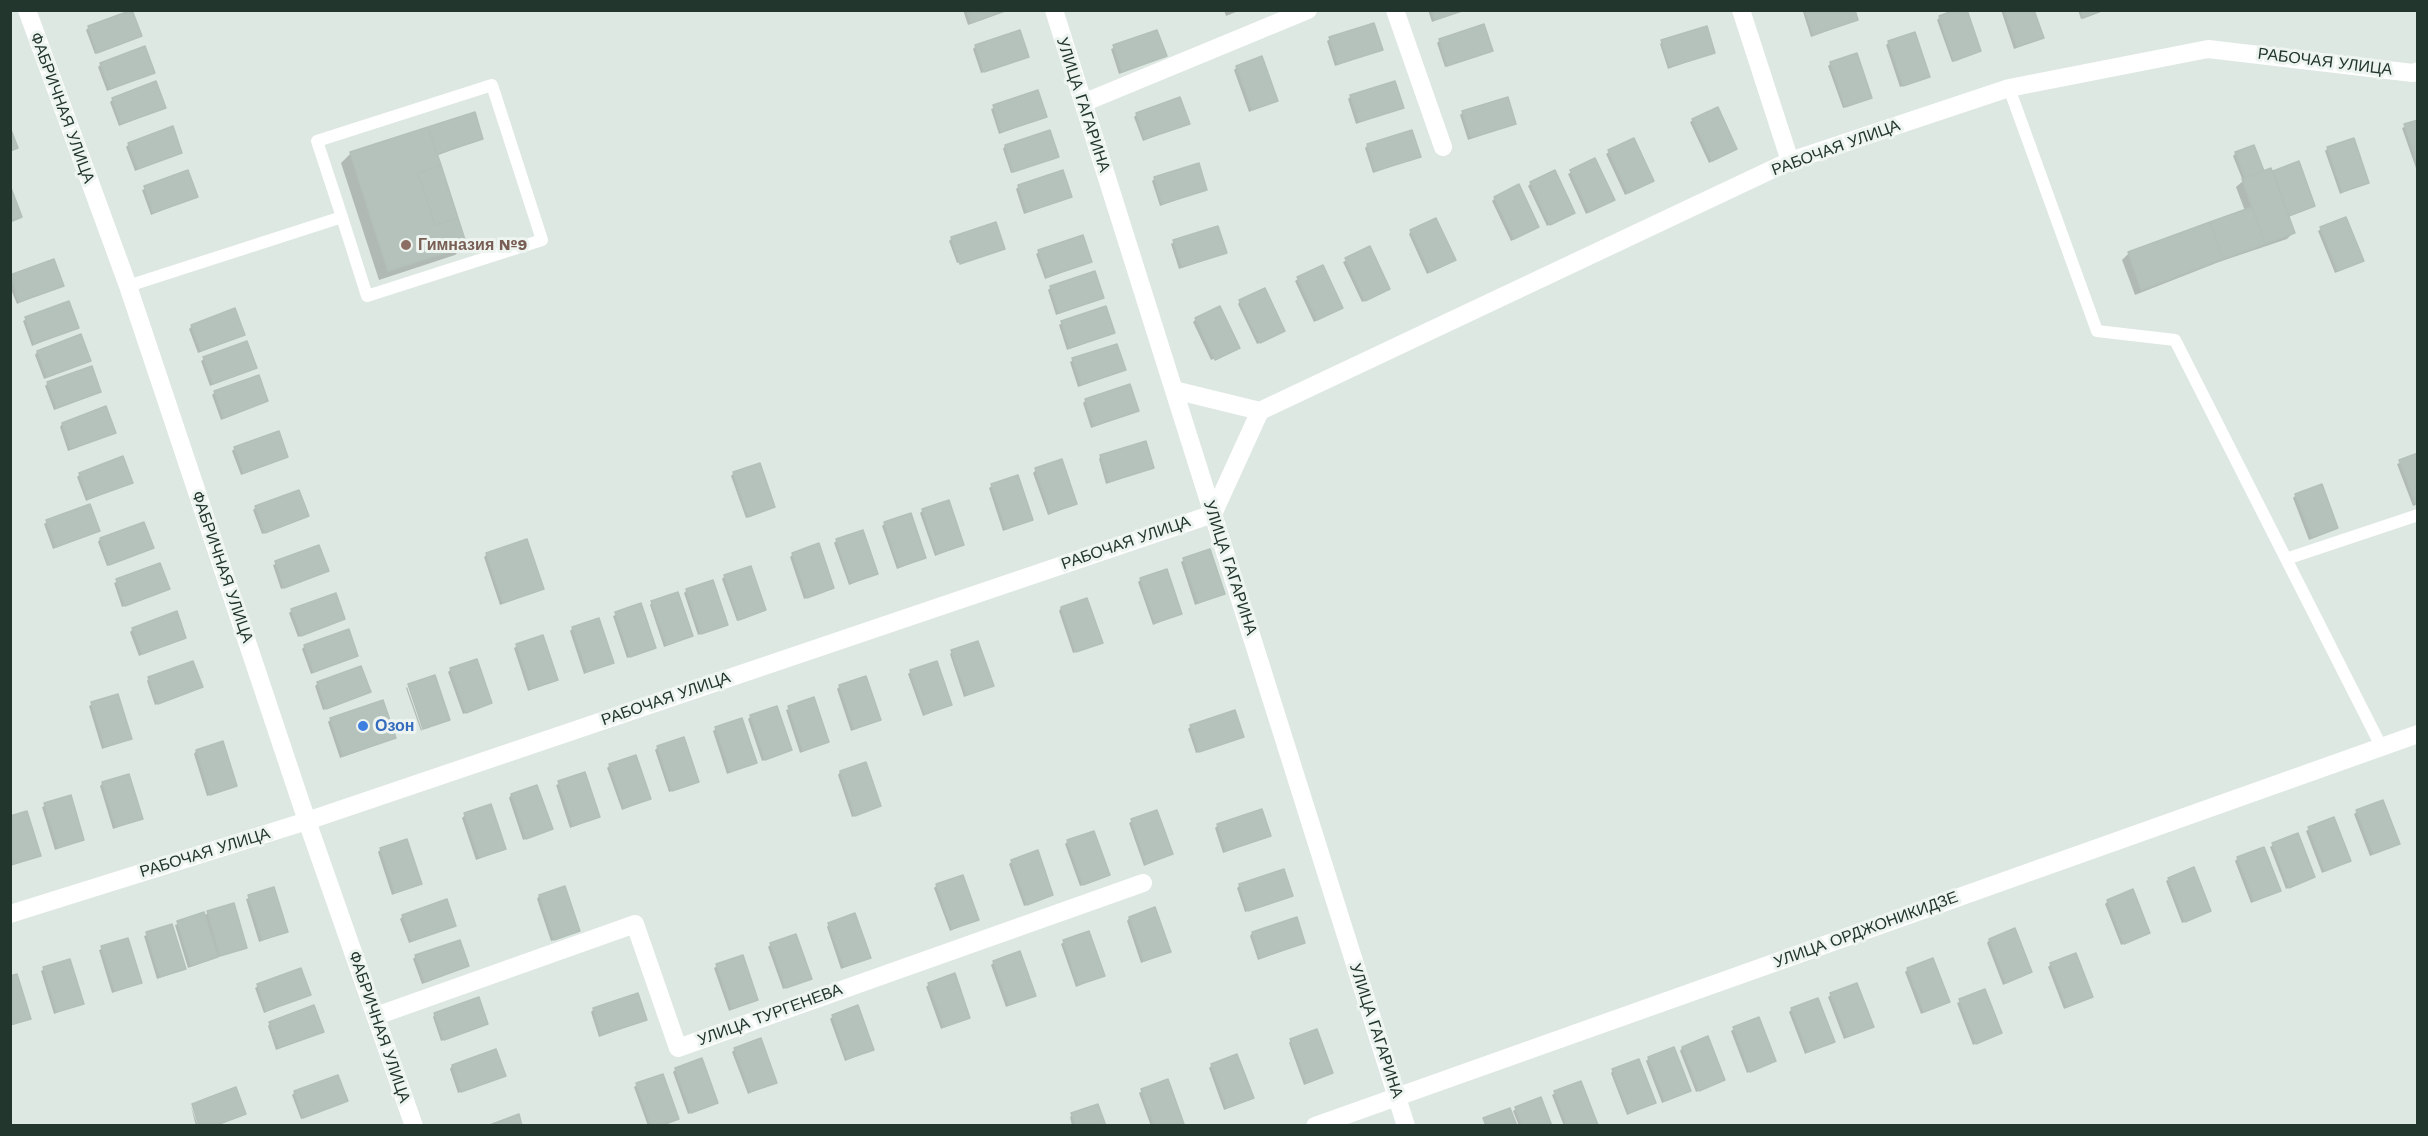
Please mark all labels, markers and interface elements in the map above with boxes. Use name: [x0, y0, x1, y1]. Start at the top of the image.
street label: ФАБРИЧНАЯ УЛИЦА: [26, 30, 98, 186]
street label: УЛИЦА ГАГАРИНА: [1052, 35, 1114, 175]
street label: РАБОЧАЯ УЛИЦА: [2257, 44, 2393, 80]
street label: РАБОЧАЯ УЛИЦА: [1769, 116, 1903, 180]
place label: Гимназия №9: [418, 235, 527, 255]
marker: Гимназия №9: [399, 238, 413, 252]
street label: ФАБРИЧНАЯ УЛИЦА: [187, 489, 257, 645]
street label: УЛИЦА ГАГАРИНА: [1199, 498, 1261, 638]
street label: РАБОЧАЯ УЛИЦА: [1059, 512, 1193, 574]
street label: РАБОЧАЯ УЛИЦА: [599, 668, 733, 730]
place label: Озон: [375, 716, 414, 736]
marker: Озон: [356, 719, 370, 733]
street label: РАБОЧАЯ УЛИЦА: [138, 824, 272, 882]
street label: УЛИЦА ОРДЖОНИКИДЗЕ: [1771, 888, 1961, 972]
street label: ФАБРИЧНАЯ УЛИЦА: [344, 949, 414, 1105]
street label: УЛИЦА ГАГАРИНА: [1345, 961, 1407, 1101]
street label: УЛИЦА ТУРГЕНЕВА: [695, 980, 845, 1050]

